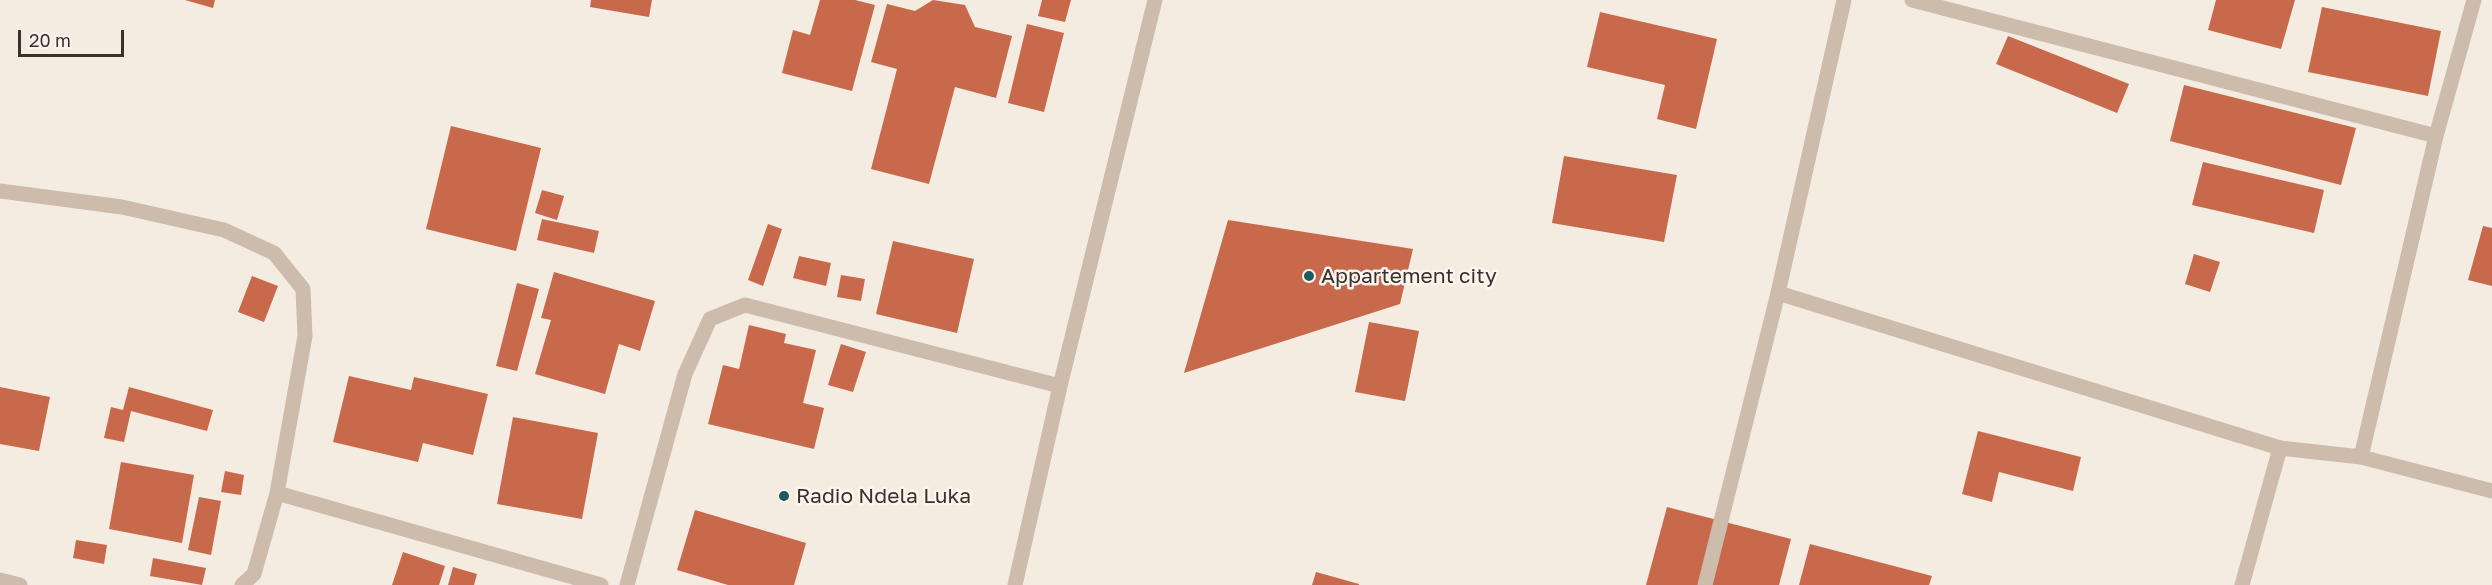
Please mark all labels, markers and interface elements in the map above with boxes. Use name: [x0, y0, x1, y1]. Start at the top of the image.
scale bar: [21, 18, 128, 56]
text: 20 m: [29, 29, 71, 51]
place label: Appartement city: [1321, 263, 1497, 289]
marker: Appartement city: [1302, 269, 1316, 283]
place label: Radio Ndela Luka: [796, 483, 971, 509]
marker: Radio Ndela Luka: [777, 489, 791, 503]

